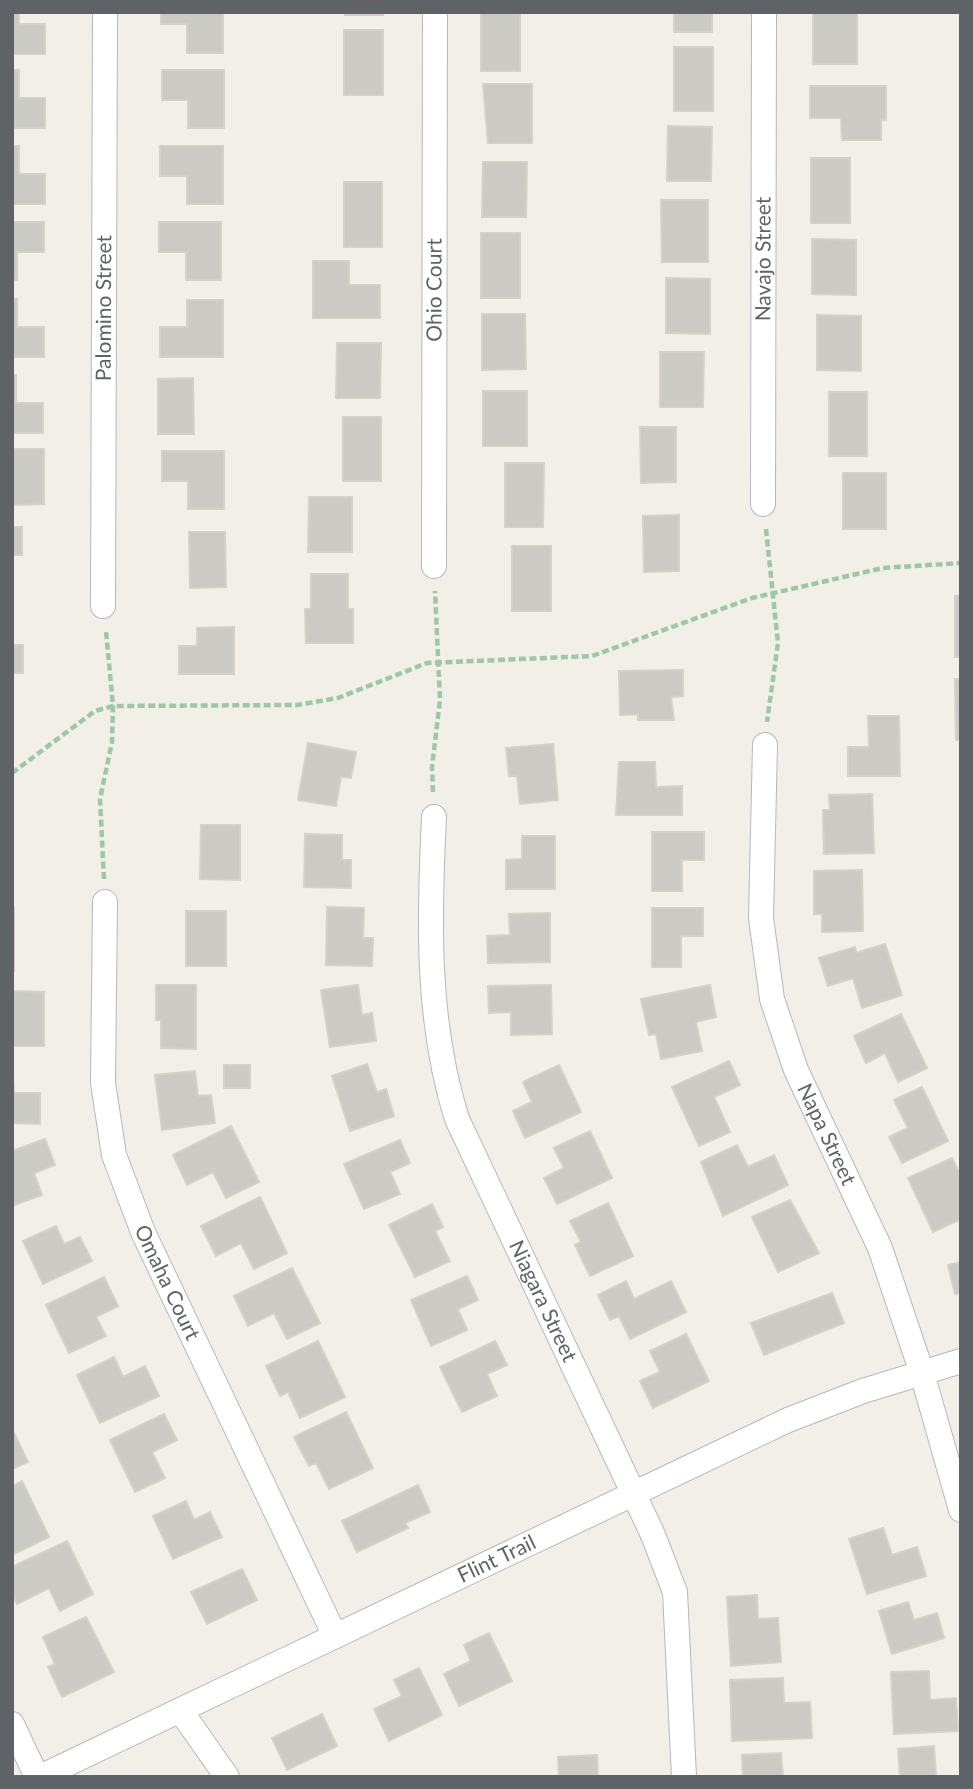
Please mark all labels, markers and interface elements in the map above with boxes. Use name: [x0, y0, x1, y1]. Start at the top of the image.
street label: Navajo Street: [749, 196, 775, 321]
street label: Palomino Street: [90, 234, 115, 381]
street label: Ohio Court: [420, 238, 446, 342]
street label: Napa Street: [793, 1079, 863, 1189]
street label: Omaha Court: [130, 1220, 207, 1344]
street label: Niagara Street: [505, 1236, 584, 1366]
street label: Flint Trail: [453, 1528, 539, 1587]

